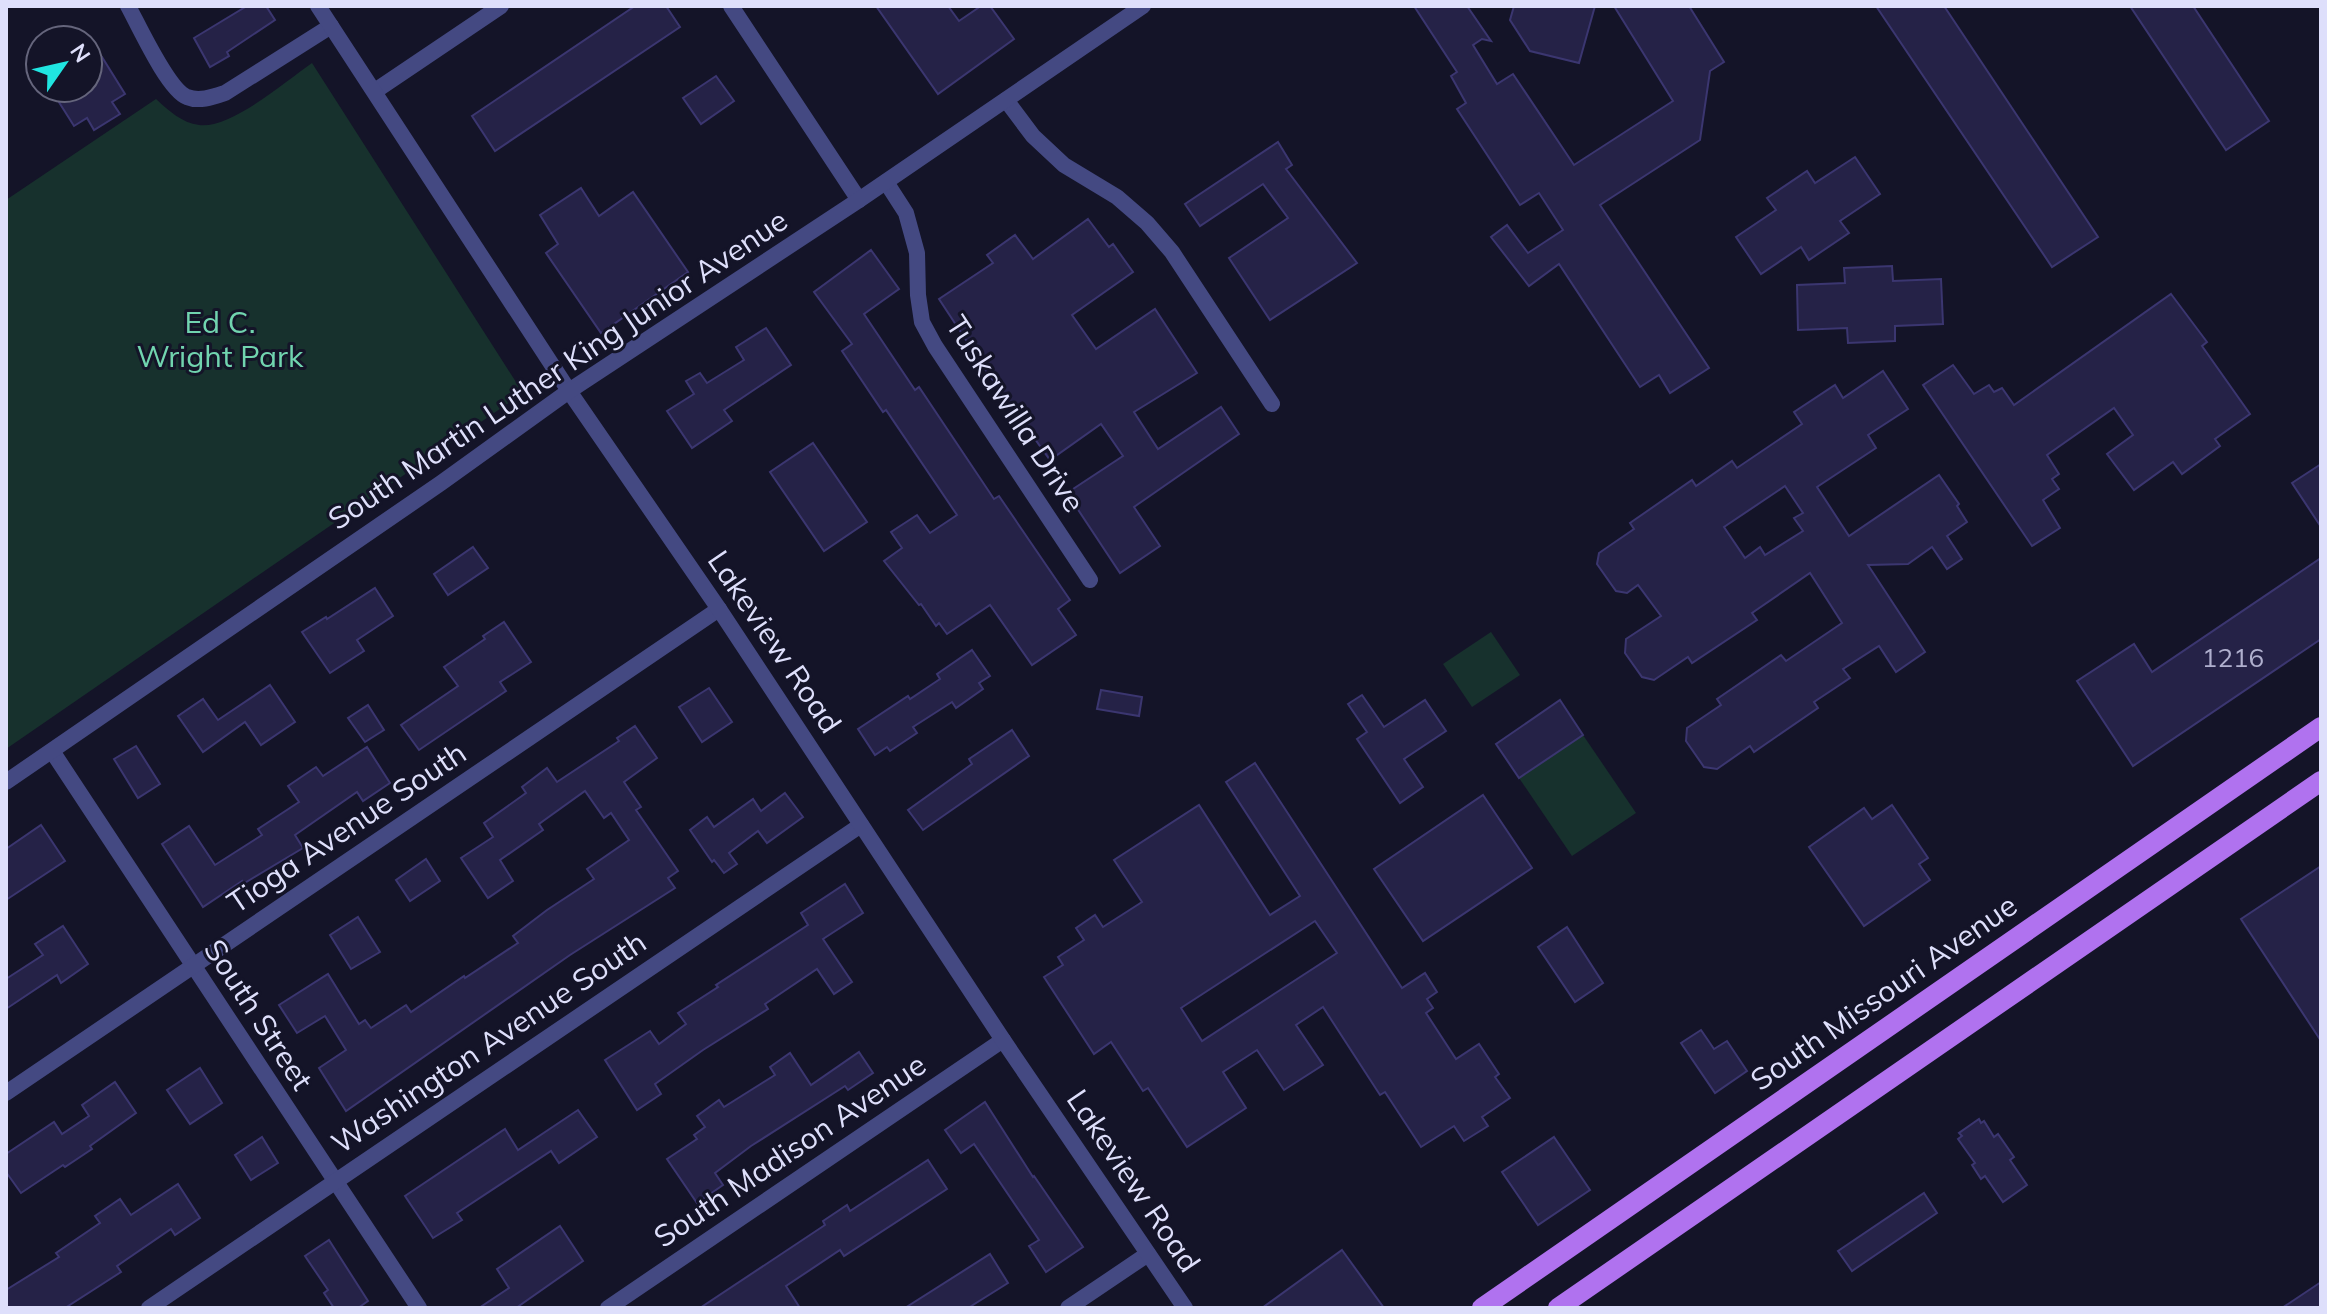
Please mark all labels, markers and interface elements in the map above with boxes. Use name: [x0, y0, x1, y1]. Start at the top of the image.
north arrow: [24, 24, 104, 104]
text: N: [64, 38, 97, 68]
street label: South Martin Luther King Junior Avenue: [321, 201, 794, 538]
park label: Ed C. Wright Park: [137, 303, 304, 375]
street label: Tuskawilla Drive: [938, 308, 1094, 519]
street label: Lakeview Road: [700, 543, 850, 740]
house number: 1216: [2202, 641, 2264, 674]
street label: Tioga Avenue South: [220, 733, 473, 921]
street label: South Missouri Avenue: [1743, 886, 2024, 1099]
street label: Washington Avenue South: [324, 923, 653, 1162]
street label: South Street: [196, 932, 322, 1097]
street label: South Madison Avenue: [646, 1045, 933, 1255]
street label: Lakeview Road: [1059, 1082, 1209, 1279]

